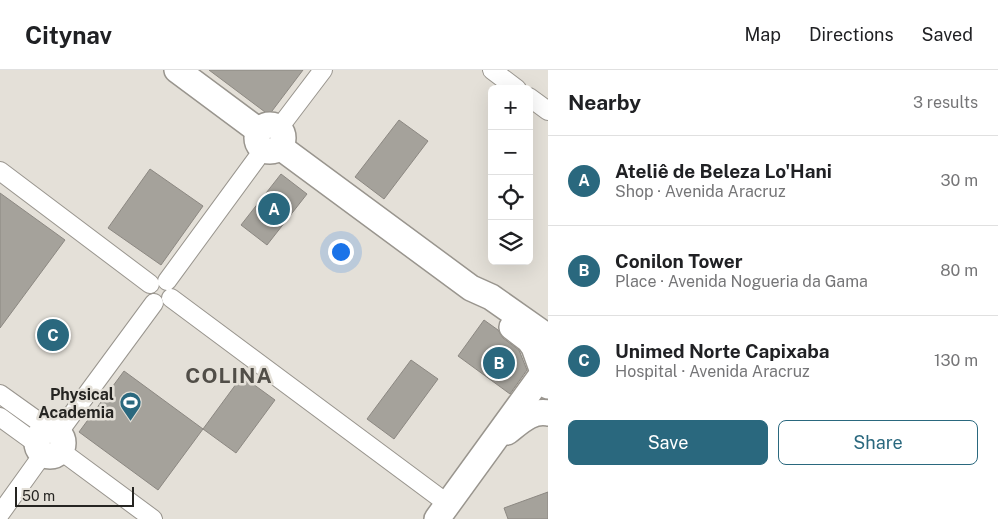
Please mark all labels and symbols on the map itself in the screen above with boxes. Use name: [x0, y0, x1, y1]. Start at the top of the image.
pin: A: [258, 190, 290, 228]
your location: [328, 239, 354, 265]
pin: C: [37, 316, 69, 354]
pin: B: [483, 344, 515, 382]
district label: COLINA: [185, 363, 273, 388]
place label: Physical Academia: [38, 385, 114, 422]
sports icon: Physical Academia: [118, 391, 142, 422]
scale bar: [15, 484, 134, 507]

